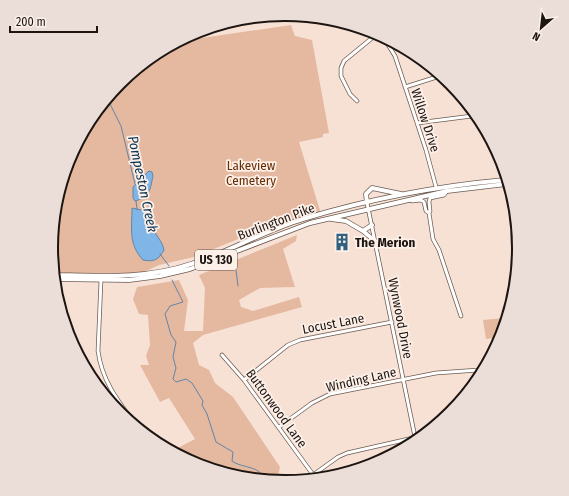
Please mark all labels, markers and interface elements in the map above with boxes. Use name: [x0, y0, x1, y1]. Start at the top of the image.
scale bar: [10, 8, 97, 34]
north arrow: [521, 8, 561, 48]
text: 200 m: [16, 15, 46, 29]
text: N: [531, 29, 543, 44]
street label: Willow Drive: [408, 87, 443, 154]
water label: Pompeston Creek: [124, 134, 161, 234]
park label: Lakeview Cemetery: [226, 158, 276, 188]
street label: Burlington Pike: [236, 200, 317, 243]
building icon: The Merion: [332, 232, 352, 252]
place label: The Merion: [355, 235, 415, 250]
road number: US 130: [195, 250, 237, 270]
street label: Wynwood Drive: [385, 276, 416, 360]
street label: Locust Lane: [301, 310, 365, 337]
street label: Winding Lane: [325, 364, 398, 395]
street label: Buttonwood Lane: [243, 366, 310, 450]

